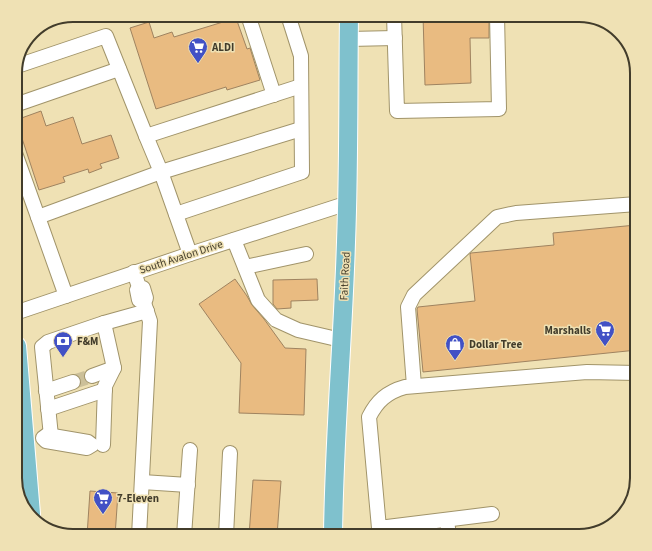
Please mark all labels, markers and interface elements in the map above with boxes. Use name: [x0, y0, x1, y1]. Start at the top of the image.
supermarket icon: ALDI: [187, 36, 209, 64]
place label: ALDI: [211, 40, 234, 55]
street label: South Avalon Drive: [137, 236, 225, 278]
street label: Faith Road: [336, 251, 354, 301]
supermarket icon: Marshalls: [594, 319, 616, 347]
place label: Marshalls: [544, 323, 591, 338]
bank icon: F&M: [52, 330, 74, 358]
shop icon: Dollar Tree: [444, 333, 466, 361]
place label: F&M: [77, 334, 98, 349]
place label: Dollar Tree: [469, 337, 522, 352]
supermarket icon: 7-Eleven: [92, 487, 114, 515]
place label: 7-Eleven: [117, 491, 159, 506]

